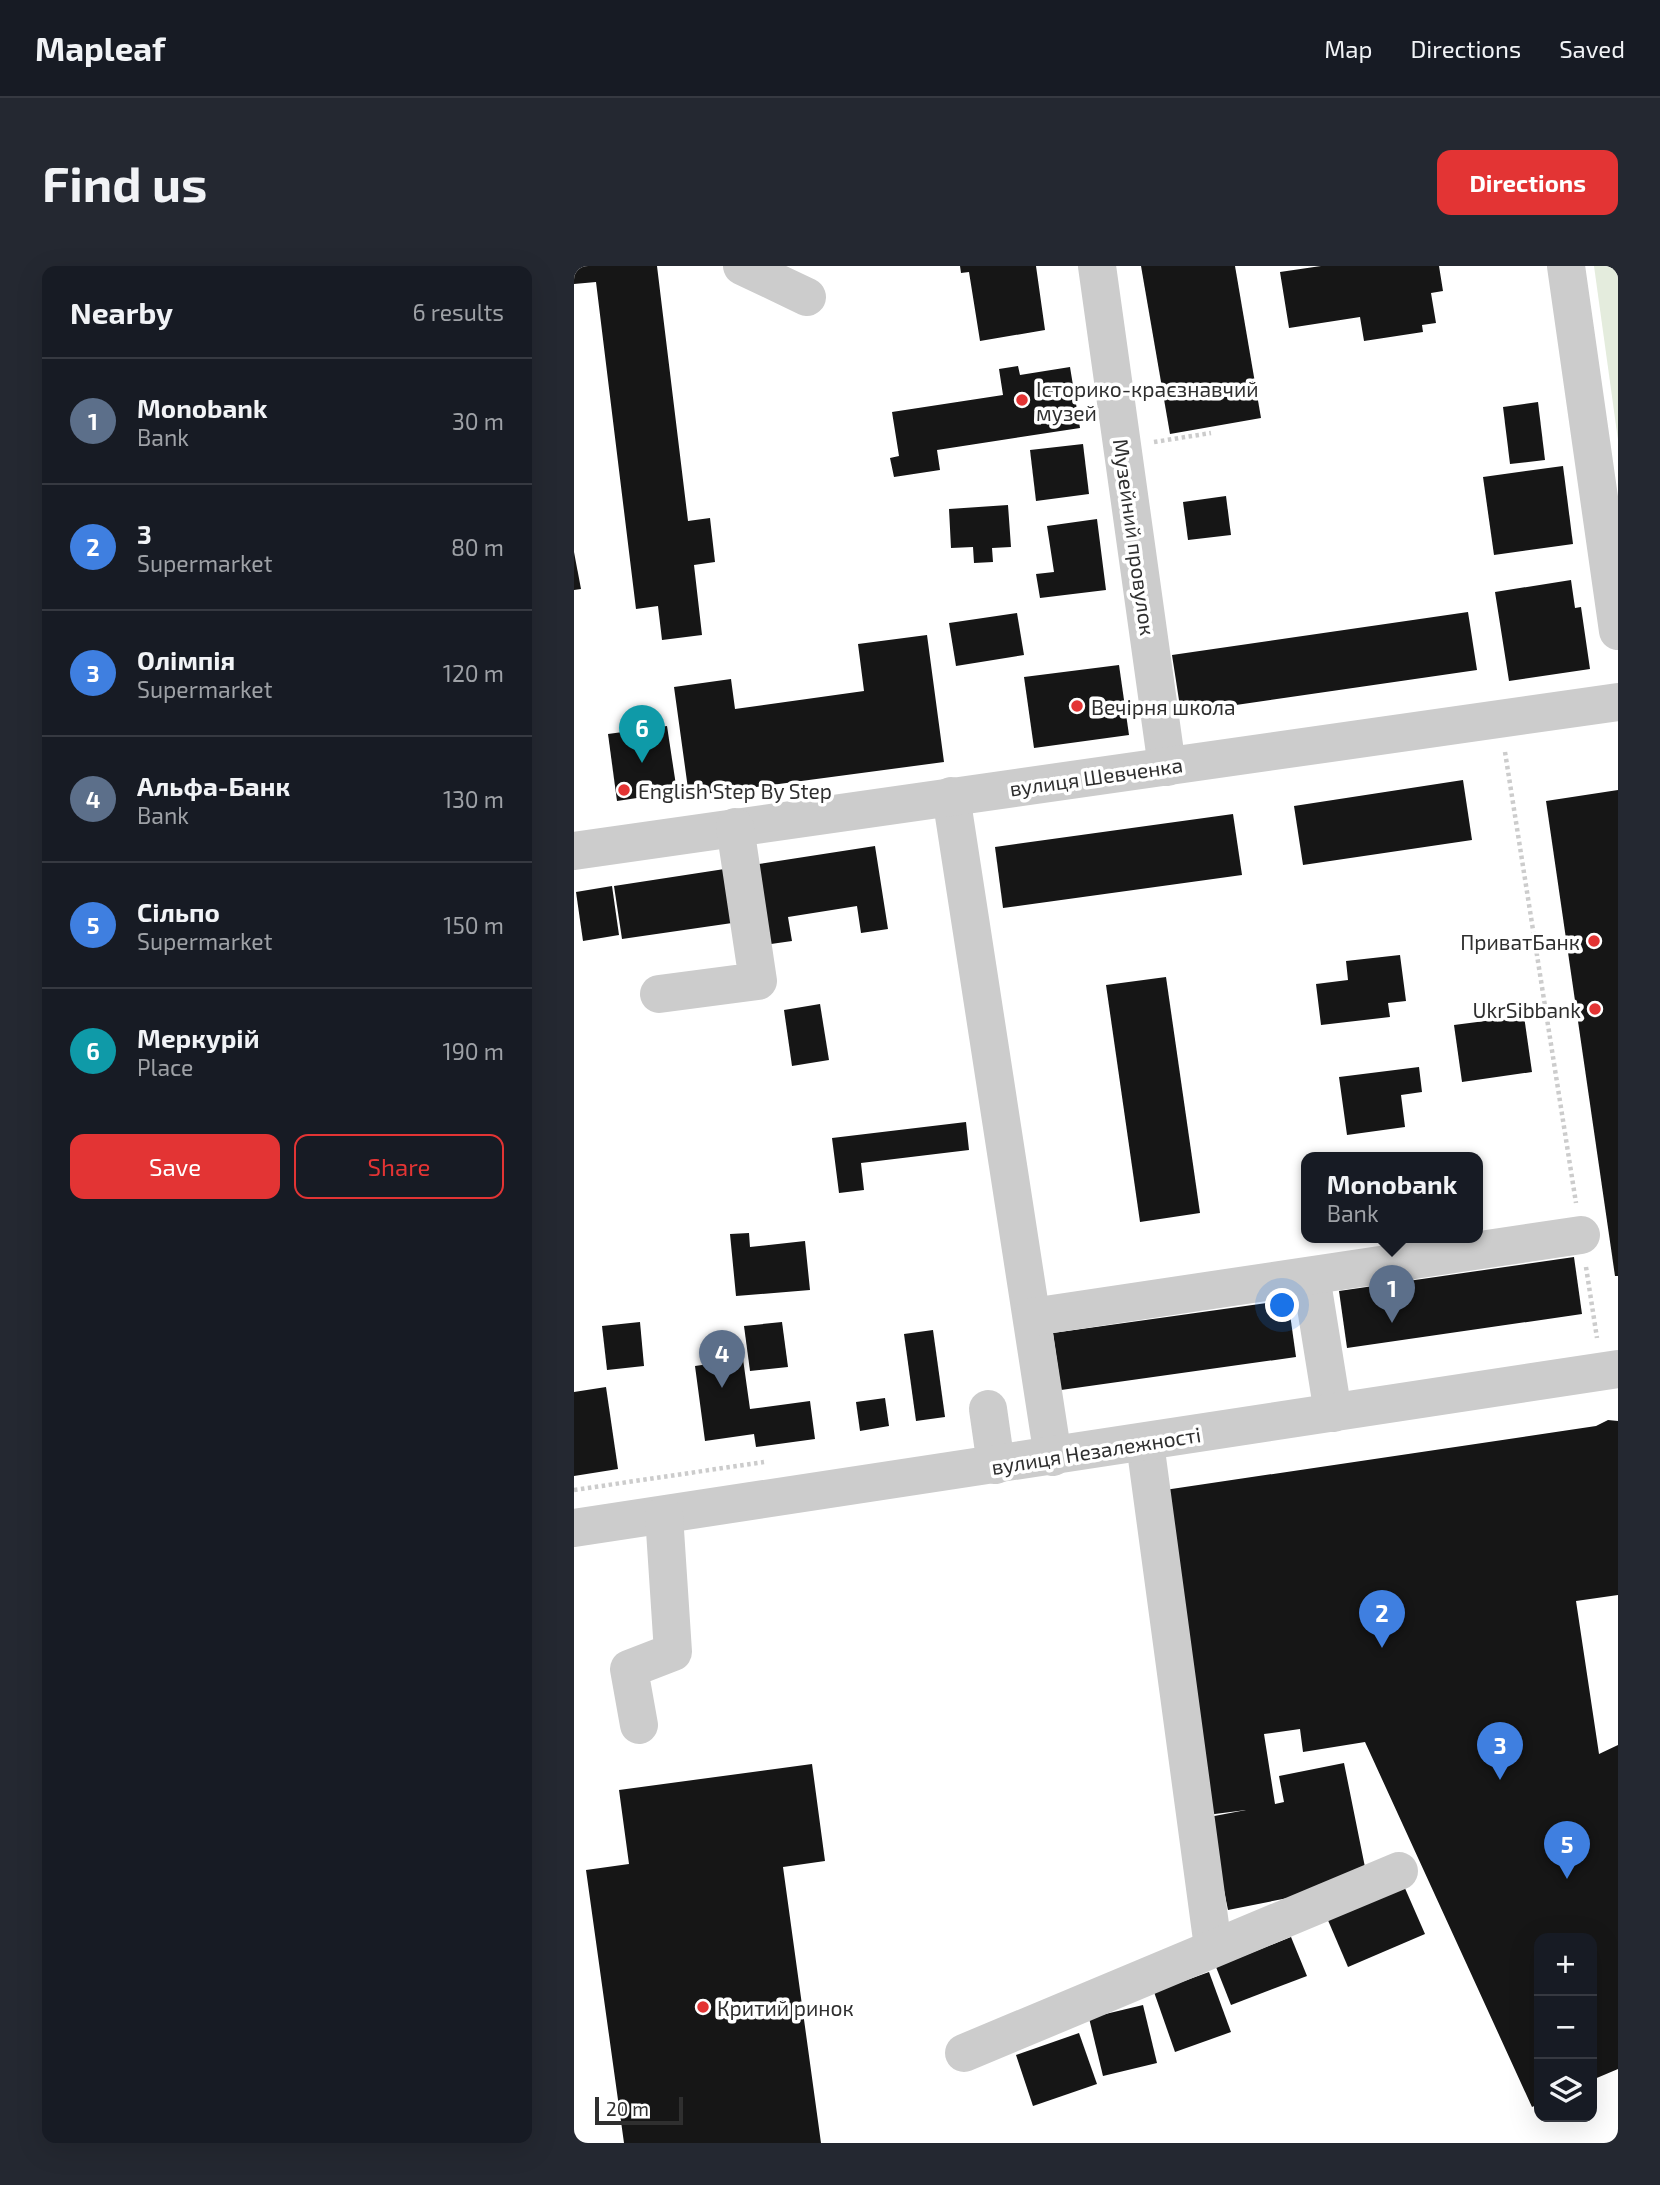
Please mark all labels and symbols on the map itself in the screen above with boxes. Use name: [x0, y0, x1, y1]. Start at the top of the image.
place label: Історико-краєзнавчий музей: [1036, 376, 1259, 426]
marker: Історико-краєзнавчий музей: [1014, 392, 1030, 408]
street label: Музейний провулок: [1108, 437, 1161, 637]
place label: Вечірня школа: [1091, 694, 1236, 719]
marker: Вечірня школа: [1069, 698, 1085, 714]
pin: 6: [619, 705, 665, 763]
street label: вулиця Шевченка: [1008, 751, 1184, 802]
place label: English Step By Step: [638, 778, 832, 803]
marker: English Step By Step: [616, 782, 632, 798]
place label: ПриватБанк: [1460, 929, 1580, 954]
marker: ПриватБанк: [1586, 933, 1602, 949]
place label: UkrSibbank: [1473, 997, 1581, 1022]
marker: UkrSibbank: [1587, 1001, 1603, 1017]
pin: 1: [1369, 1265, 1415, 1323]
your location: [1265, 1288, 1299, 1322]
pin: 4: [699, 1330, 745, 1388]
street label: вулиця Незалежності: [989, 1421, 1203, 1480]
pin: 2: [1359, 1590, 1405, 1648]
pin: 3: [1477, 1722, 1523, 1780]
pin: 5: [1544, 1821, 1590, 1879]
place label: Критий ринок: [717, 1995, 854, 2020]
marker: Критий ринок: [695, 1999, 711, 2015]
scale bar: [595, 2094, 682, 2126]

